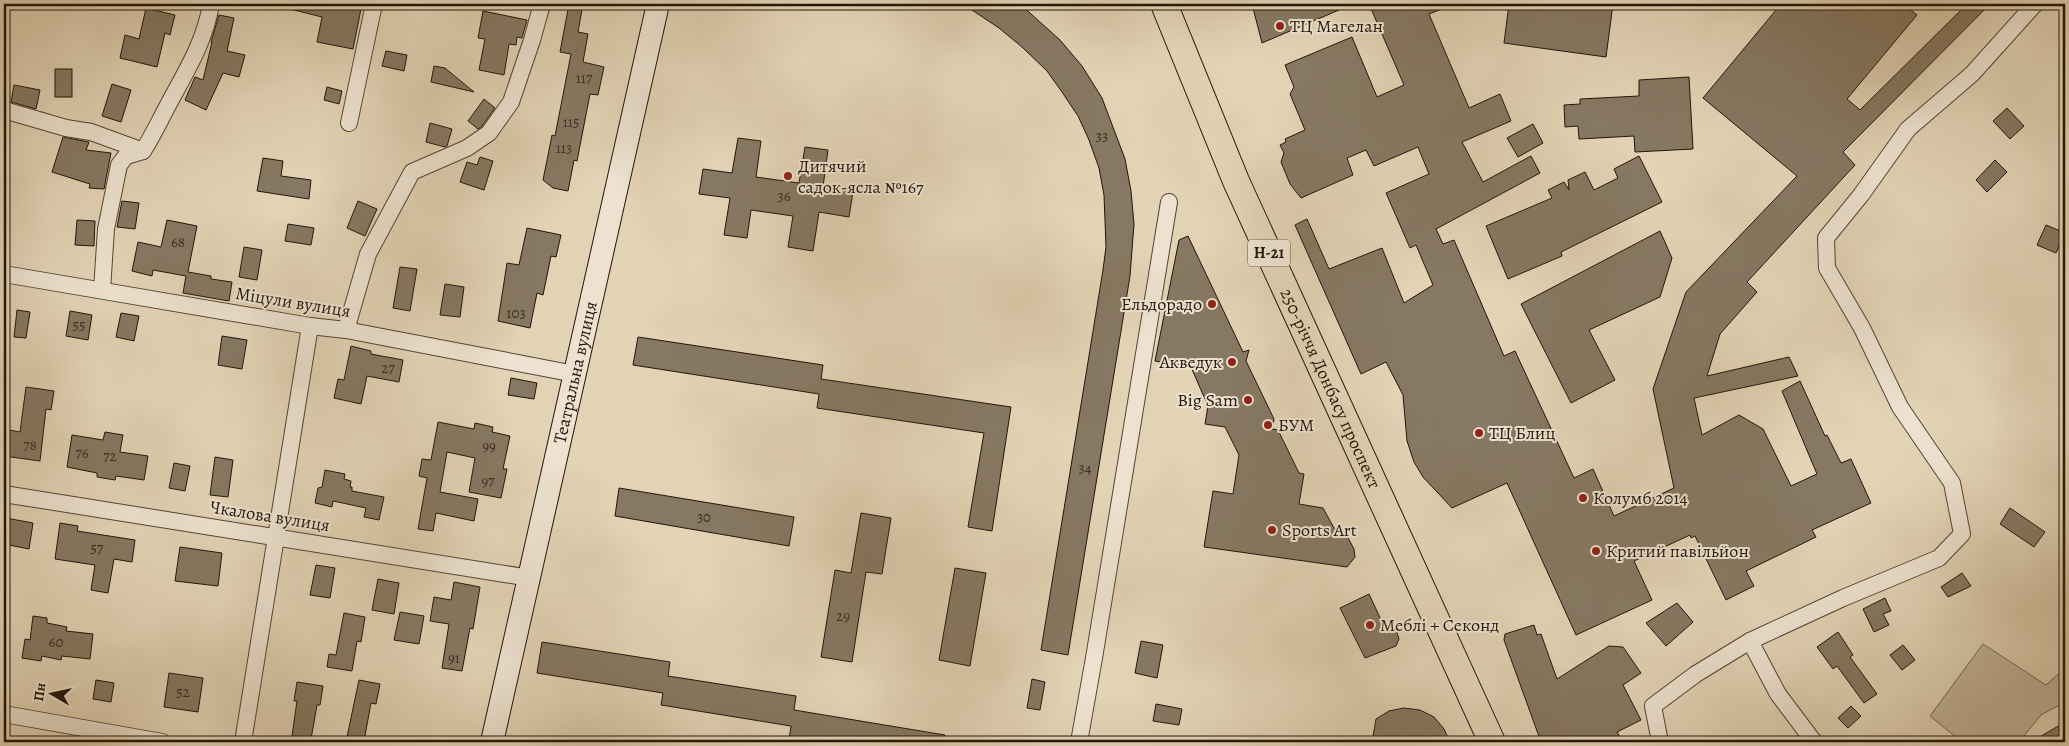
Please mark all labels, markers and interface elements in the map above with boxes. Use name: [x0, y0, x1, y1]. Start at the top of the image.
place label: ТЦ Магелан: [1290, 14, 1383, 38]
marker: ТЦ Магелан: [1274, 20, 1286, 32]
house number: 117: [576, 68, 593, 88]
house number: 115: [563, 112, 579, 132]
house number: 33: [1096, 126, 1108, 146]
house number: 113: [556, 138, 572, 158]
place label: Дитячий садок-ясла №167: [798, 154, 924, 199]
marker: Дитячий садок-ясла №167: [782, 170, 794, 182]
house number: 36: [777, 186, 791, 206]
house number: 68: [171, 232, 185, 252]
road number: Н-21: [1248, 240, 1290, 266]
street label: Міцули вулиця: [234, 281, 352, 323]
street label: 250-річчя Донбасу проспект: [1275, 284, 1387, 492]
place label: Ельдорадо: [1121, 292, 1202, 316]
marker: Ельдорадо: [1206, 298, 1218, 310]
street label: Театральна вулиця: [548, 299, 603, 446]
house number: 103: [506, 303, 526, 323]
house number: 55: [73, 315, 85, 335]
place label: Акведук: [1158, 350, 1222, 374]
marker: Акведук: [1226, 356, 1238, 368]
house number: 27: [381, 358, 395, 378]
place label: Big Sam: [1177, 388, 1238, 412]
marker: Big Sam: [1242, 394, 1254, 406]
place label: БУМ: [1278, 413, 1314, 437]
marker: БУМ: [1262, 419, 1274, 431]
place label: ТЦ Блиц: [1489, 421, 1555, 445]
marker: ТЦ Блиц: [1473, 427, 1485, 439]
house number: 78: [23, 435, 37, 455]
house number: 99: [482, 436, 496, 456]
house number: 76: [75, 443, 89, 463]
house number: 72: [103, 446, 117, 466]
house number: 34: [1078, 458, 1092, 478]
house number: 97: [481, 471, 495, 491]
place label: Колумб 2014: [1593, 486, 1688, 510]
marker: Колумб 2014: [1577, 492, 1589, 504]
street label: Чкалова вулиця: [208, 495, 332, 537]
house number: 30: [697, 507, 711, 527]
place label: Sports Art: [1282, 518, 1357, 542]
marker: Sports Art: [1266, 524, 1278, 536]
house number: 57: [91, 538, 104, 558]
place label: Критий павільйон: [1606, 539, 1749, 563]
marker: Критий павільйон: [1590, 545, 1602, 557]
house number: 29: [836, 606, 850, 626]
place label: Меблі + Секонд: [1380, 613, 1499, 637]
marker: Меблі + Секонд: [1364, 619, 1376, 631]
house number: 60: [49, 632, 63, 652]
house number: 91: [448, 648, 460, 668]
north arrow: [28, 668, 78, 718]
text: Пн: [29, 682, 50, 703]
house number: 52: [176, 682, 190, 702]

